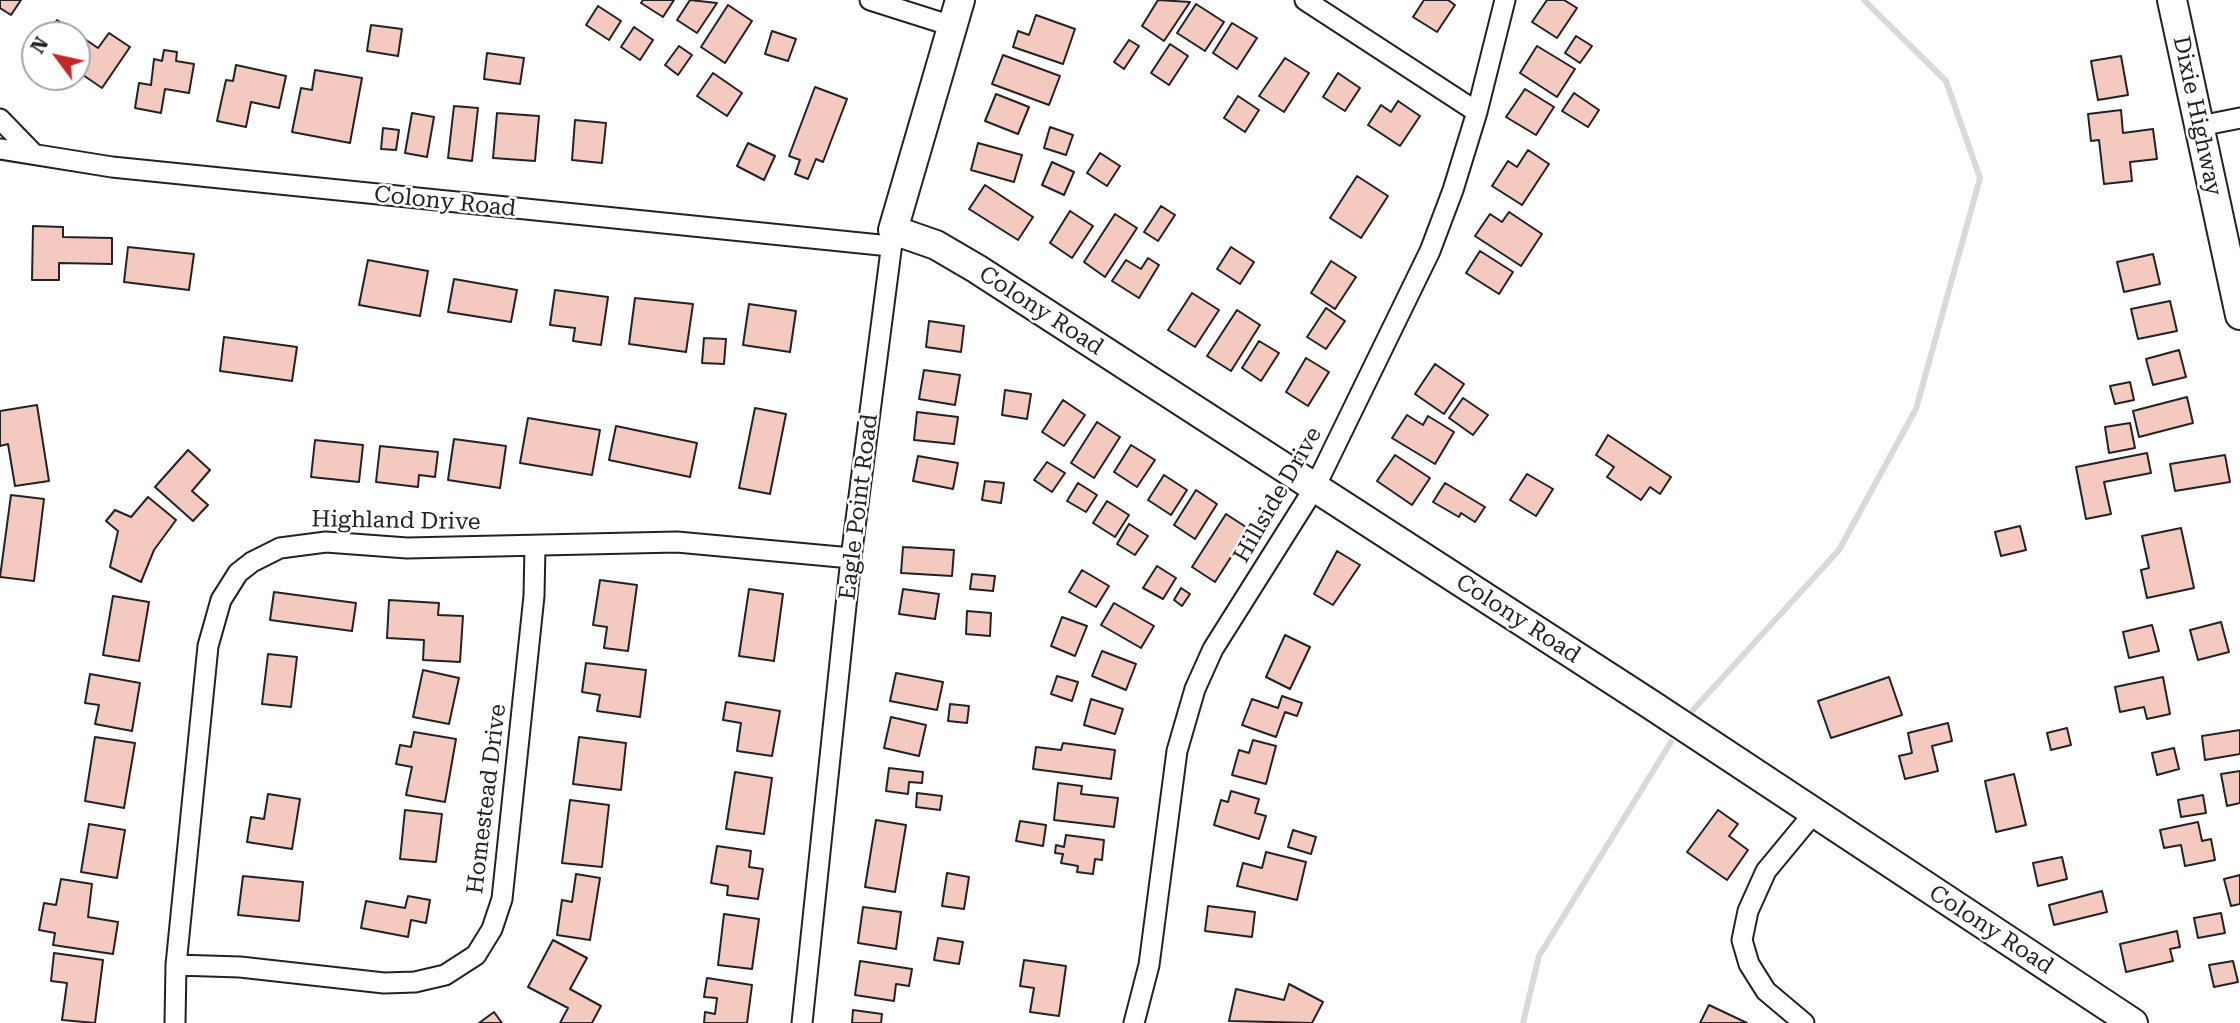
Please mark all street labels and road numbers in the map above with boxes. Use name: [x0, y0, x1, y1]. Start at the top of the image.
street label: Dixie Highway: [2167, 34, 2227, 198]
street label: Colony Road: [373, 181, 517, 223]
street label: Colony Road: [974, 261, 1108, 361]
street label: Eagle Point Road: [834, 412, 884, 602]
street label: Hillside Drive: [1228, 422, 1328, 568]
street label: Highland Drive: [311, 506, 481, 536]
street label: Colony Road: [1451, 569, 1585, 669]
street label: Homestead Drive: [462, 702, 512, 896]
street label: Colony Road: [1924, 880, 2058, 980]

